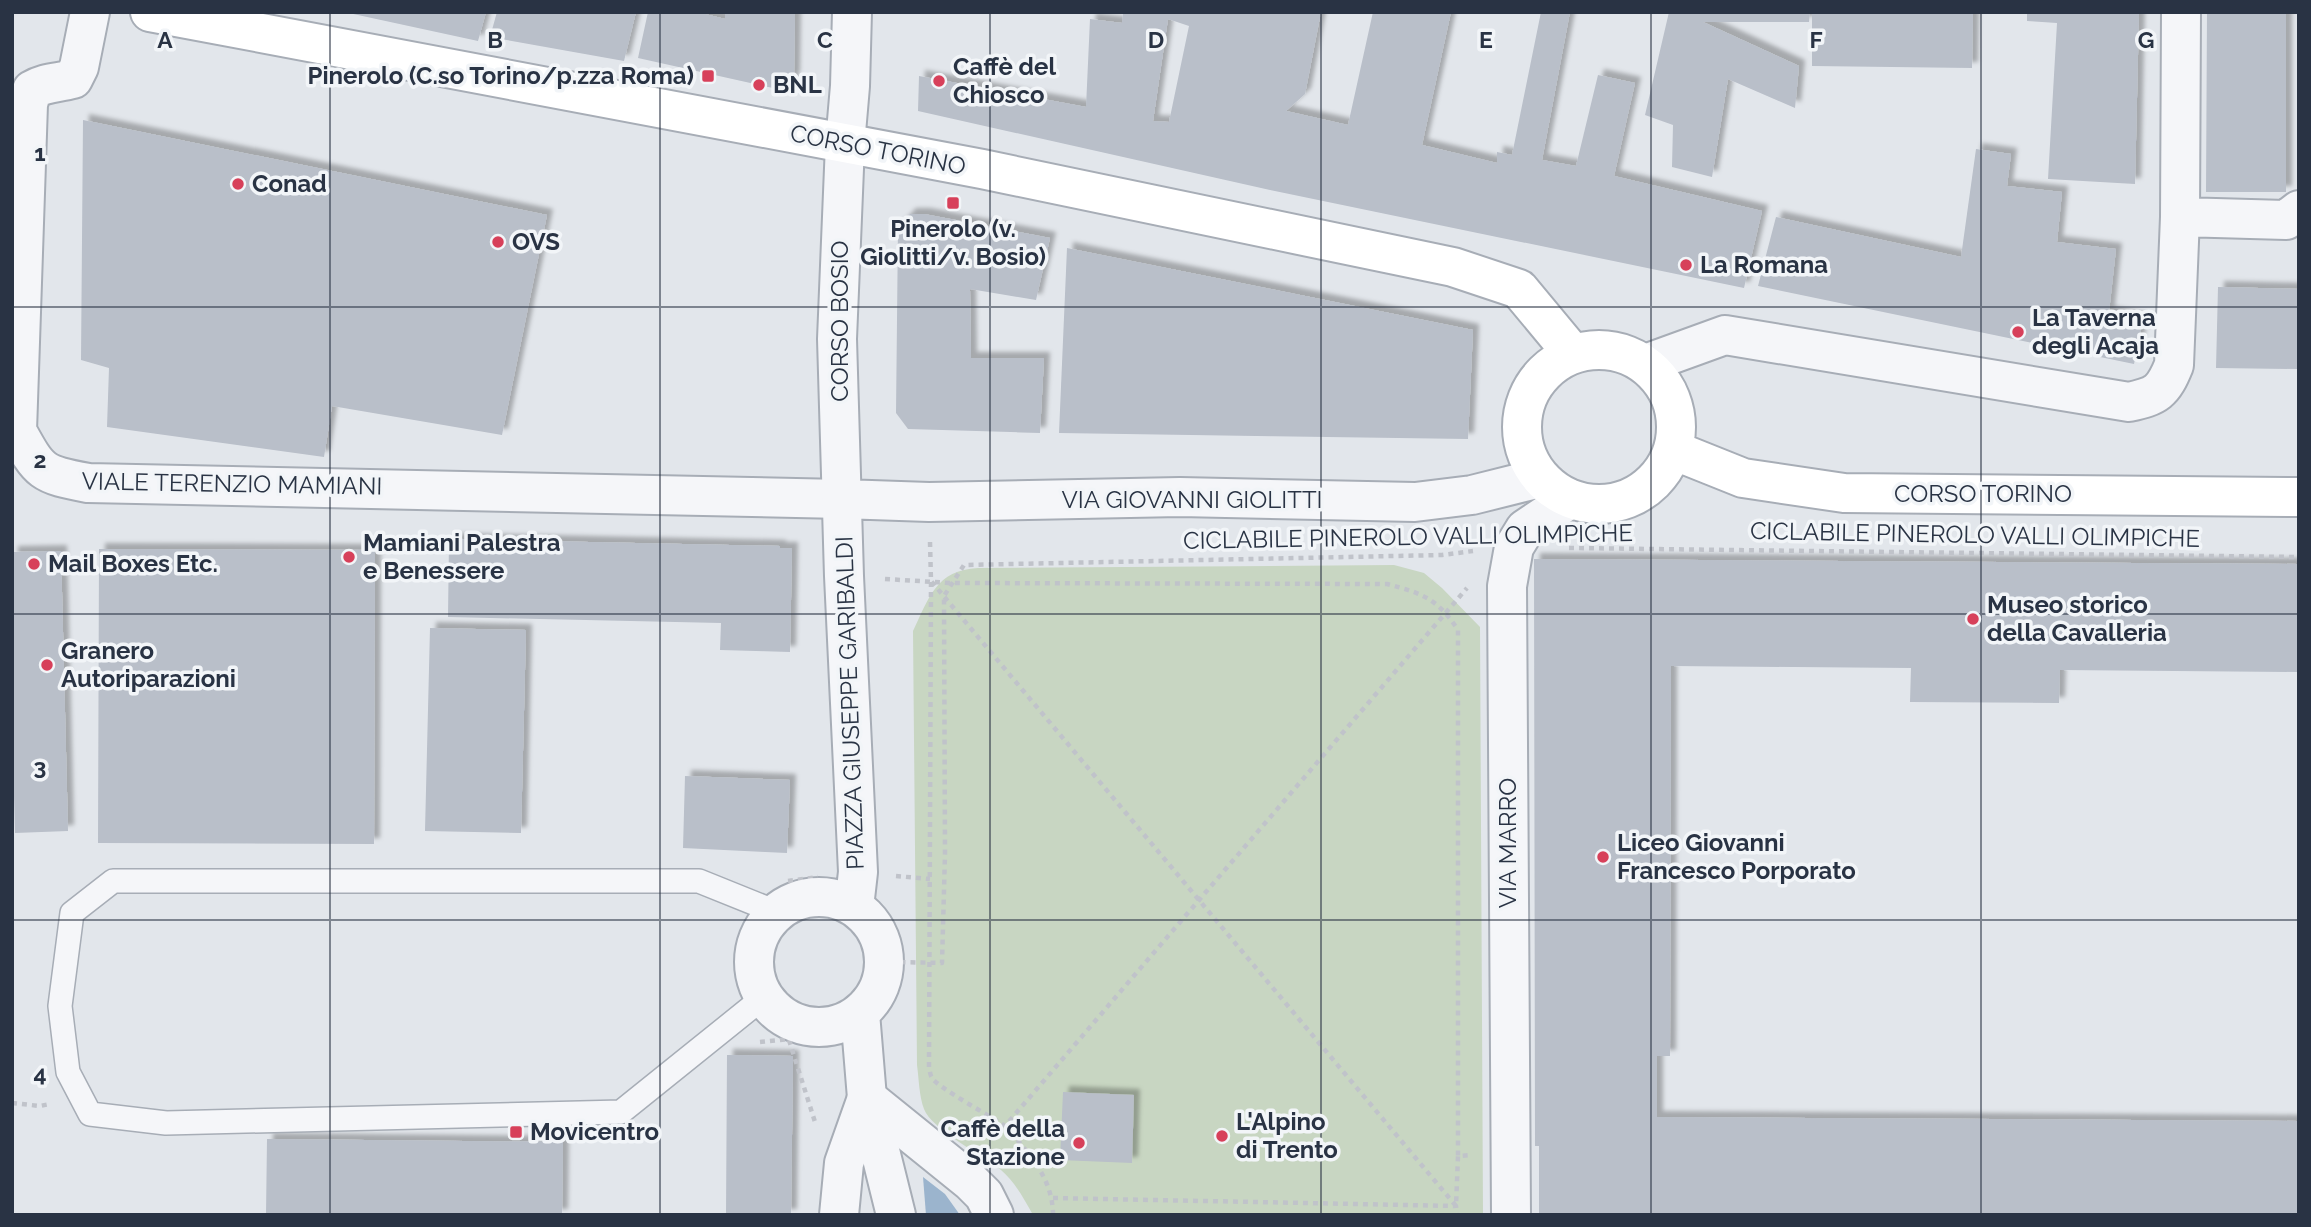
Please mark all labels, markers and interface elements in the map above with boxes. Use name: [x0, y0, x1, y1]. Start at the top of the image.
text: A: [157, 26, 173, 53]
text: B: [487, 26, 503, 53]
text: C: [817, 26, 833, 53]
text: D: [1148, 26, 1164, 53]
text: E: [1479, 26, 1493, 53]
text: F: [1809, 26, 1823, 53]
text: G: [2138, 26, 2154, 53]
place label: Caffè del Chiosco: [953, 52, 1056, 109]
place label: Pinerolo (C.so Torino/p.zza Roma): [307, 61, 694, 90]
marker: Pinerolo (C.so Torino/p.zza Roma): [700, 68, 716, 84]
place label: BNL: [773, 70, 822, 99]
marker: Caffè del Chiosco: [931, 73, 947, 89]
marker: BNL: [751, 77, 767, 93]
street label: CORSO TORINO: [788, 118, 968, 181]
text: 1: [34, 139, 46, 166]
place label: Conad: [252, 169, 327, 198]
marker: Conad: [230, 176, 246, 192]
marker: Pinerolo (v. Giolitti/v. Bosio): [945, 195, 961, 211]
place label: Pinerolo (v. Giolitti/v. Bosio): [860, 214, 1046, 271]
place label: OVS: [512, 227, 560, 256]
marker: OVS: [490, 234, 506, 250]
street label: CORSO BOSIO: [825, 240, 854, 402]
place label: La Romana: [1700, 250, 1828, 279]
marker: La Romana: [1678, 257, 1694, 273]
place label: La Taverna degli Acaja: [2032, 303, 2159, 360]
marker: La Taverna degli Acaja: [2010, 324, 2026, 340]
text: 2: [34, 446, 46, 473]
street label: VIALE TERENZIO MAMIANI: [81, 466, 383, 501]
street label: CORSO TORINO: [1894, 479, 2072, 508]
street label: VIA GIOVANNI GIOLITTI: [1062, 485, 1322, 514]
street label: CICLABILE PINEROLO VALLI OLIMPICHE: [1750, 516, 2200, 553]
street label: CICLABILE PINEROLO VALLI OLIMPICHE: [1183, 518, 1633, 555]
place label: Mamiani Palestra e Benessere: [363, 528, 561, 585]
street label: PIAZZA GIUSEPPE GARIBALDI: [829, 536, 870, 870]
place label: Mail Boxes Etc.: [48, 549, 218, 578]
marker: Mamiani Palestra e Benessere: [341, 549, 357, 565]
marker: Mail Boxes Etc.: [26, 556, 42, 572]
place label: Museo storico della Cavalleria: [1987, 590, 2167, 647]
marker: Museo storico della Cavalleria: [1965, 611, 1981, 627]
place label: Granero Autoriparazioni: [61, 636, 236, 693]
marker: Granero Autoriparazioni: [39, 657, 55, 673]
text: 3: [34, 753, 46, 780]
street label: VIA MARRO: [1493, 778, 1522, 908]
place label: Liceo Giovanni Francesco Porporato: [1617, 828, 1856, 885]
marker: Liceo Giovanni Francesco Porporato: [1595, 849, 1611, 865]
text: 4: [33, 1060, 47, 1087]
place label: L'Alpino di Trento: [1236, 1107, 1338, 1164]
place label: Caffè della Stazione: [941, 1114, 1065, 1171]
place label: Movicentro: [530, 1117, 659, 1146]
marker: Movicentro: [508, 1124, 524, 1140]
marker: L'Alpino di Trento: [1214, 1128, 1230, 1144]
marker: Caffè della Stazione: [1071, 1135, 1087, 1151]

